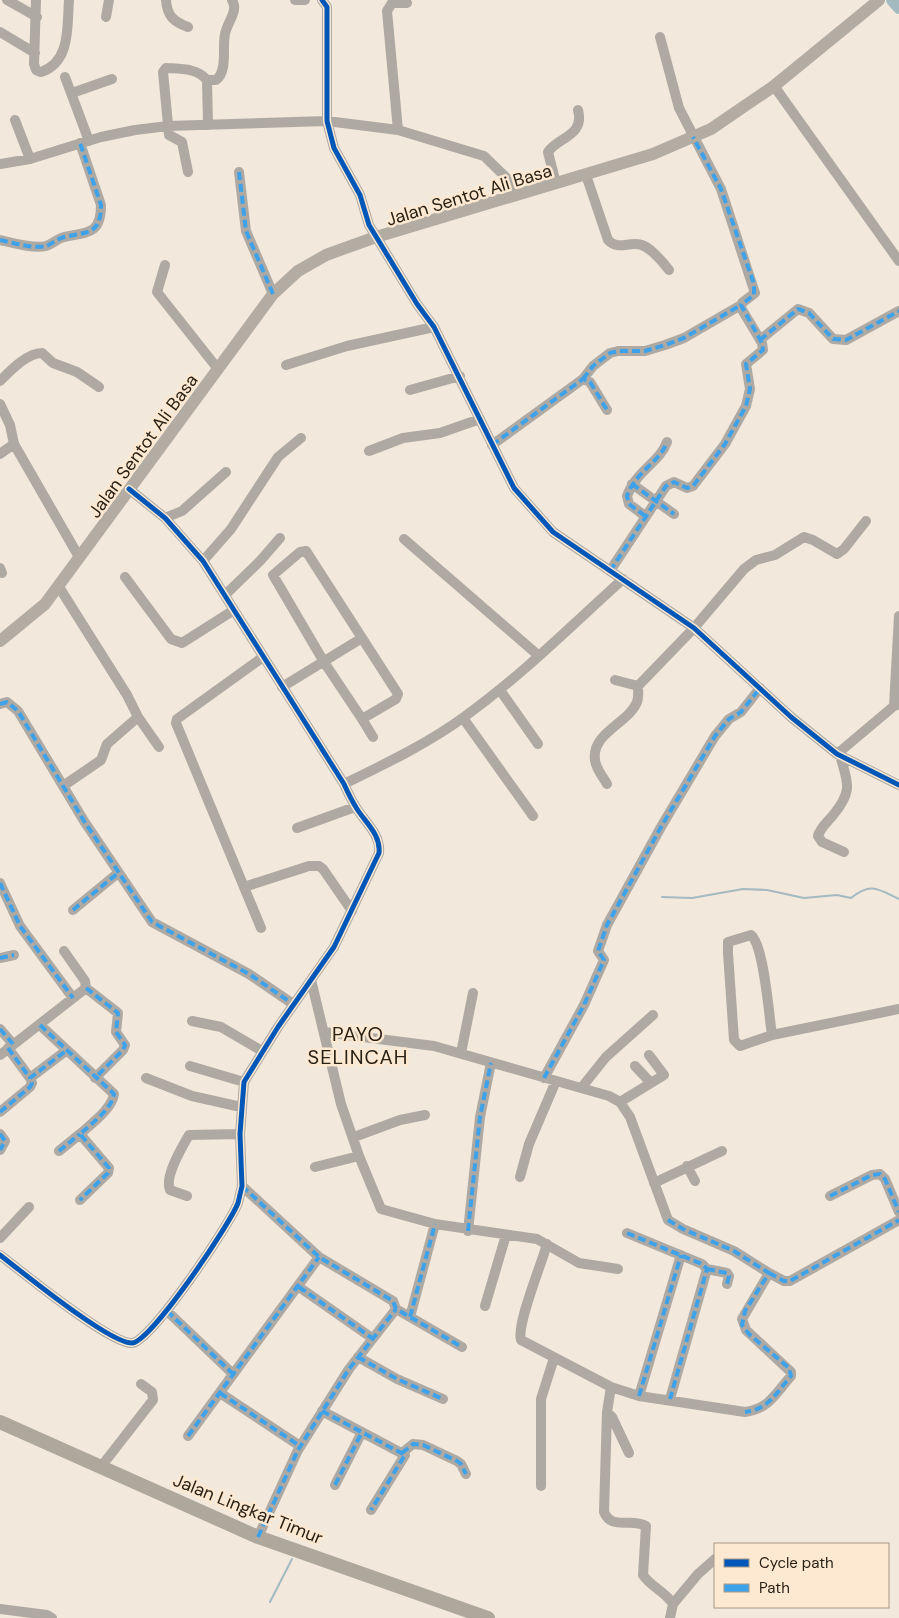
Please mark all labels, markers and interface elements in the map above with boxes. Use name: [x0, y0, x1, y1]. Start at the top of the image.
street label: Jalan Sentot Ali Basa: [383, 158, 555, 232]
street label: Jalan Sentot Ali Basa: [83, 369, 203, 523]
district label: PAYO SELINCAH: [308, 1021, 408, 1070]
street label: Jalan Lingkar Timur: [170, 1468, 327, 1550]
legend: [714, 1543, 889, 1608]
text: Cycle path: [759, 1553, 834, 1573]
text: Path: [759, 1578, 790, 1598]

